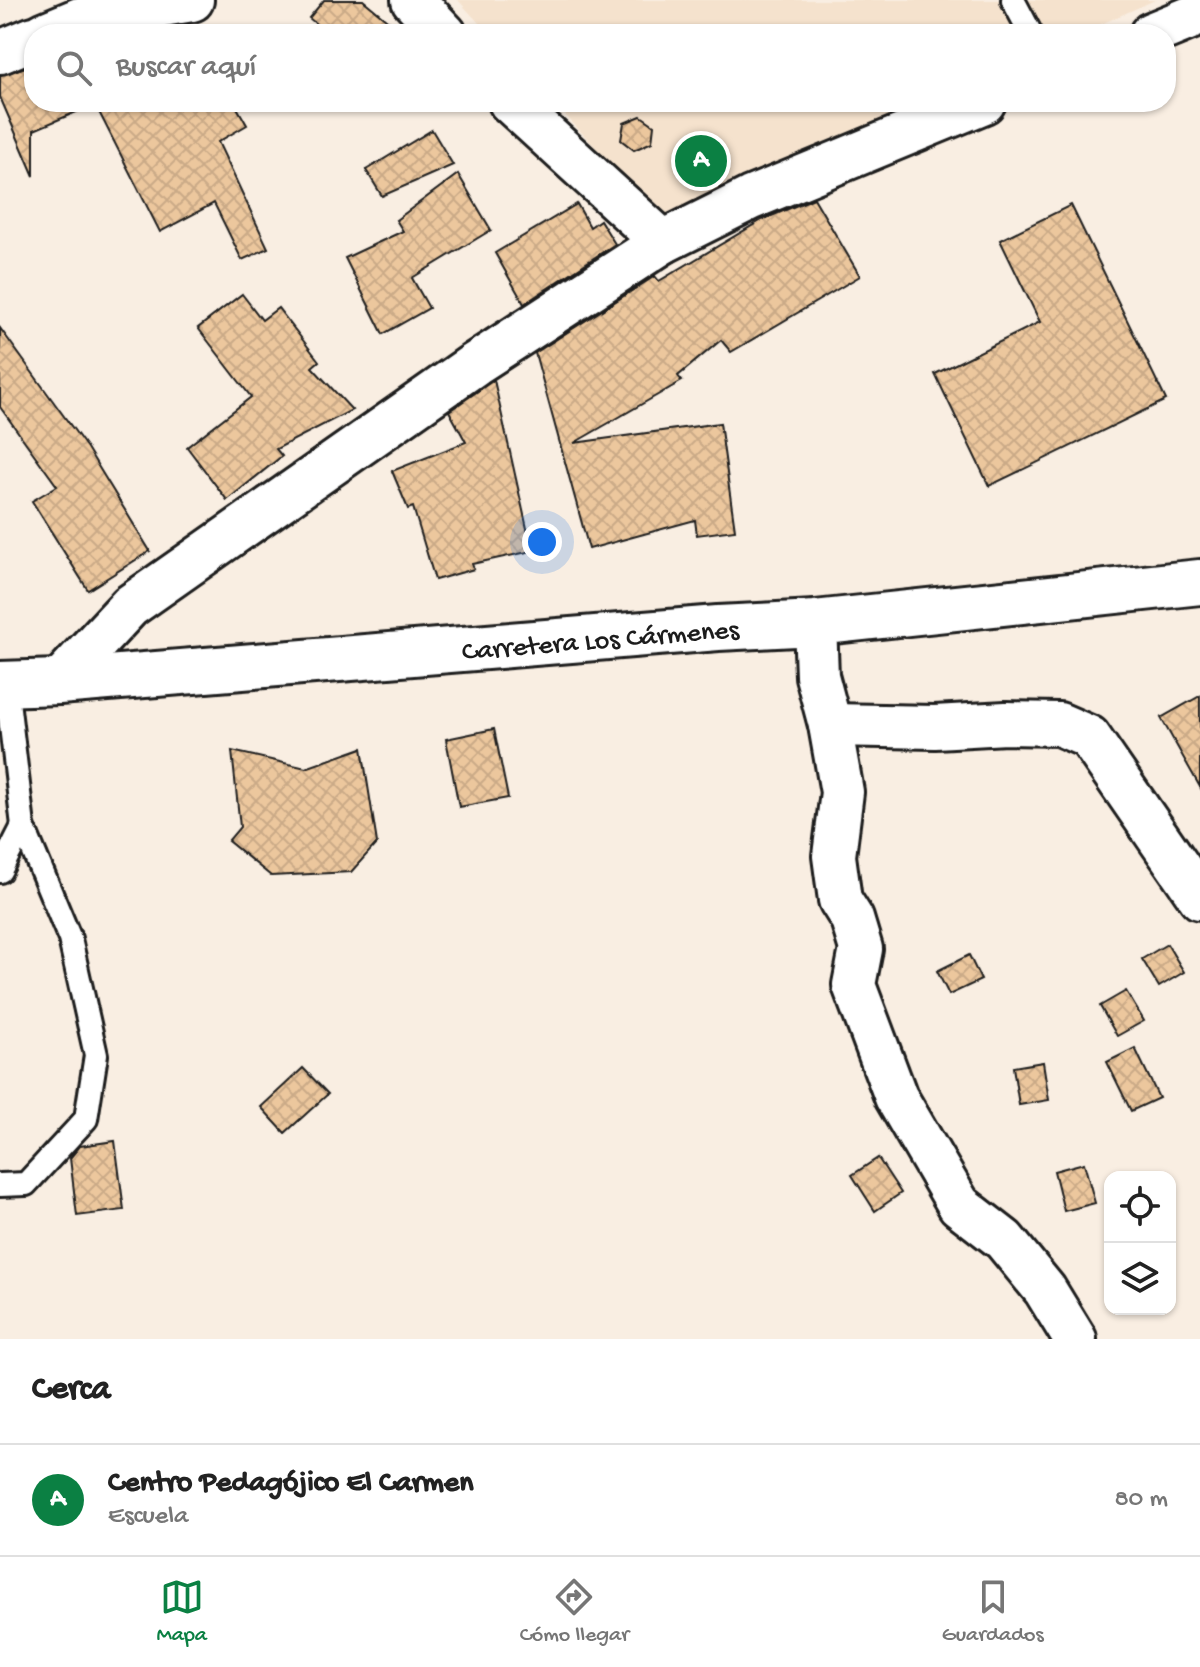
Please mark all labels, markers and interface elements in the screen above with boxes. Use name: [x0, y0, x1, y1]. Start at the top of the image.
search box: [24, 24, 1176, 112]
icon: search: [52, 46, 96, 90]
text: Buscar aquí: [116, 51, 256, 86]
pin: A: [675, 131, 727, 191]
your location: [522, 522, 562, 562]
street label: Carretera Los Cármenes: [461, 615, 740, 670]
map controls: [1104, 1171, 1176, 1315]
button: locate: [1104, 1171, 1176, 1243]
button: layers: [1104, 1243, 1176, 1315]
text: Cerca: [32, 1371, 110, 1411]
text: Centro Pedagójico El Carmen: [108, 1467, 474, 1502]
text: A: [50, 1485, 66, 1516]
text: 80 m: [1114, 1485, 1168, 1516]
text: Escuela: [108, 1502, 188, 1533]
tab: Mapa: [156, 1575, 207, 1649]
tab: Cómo llegar: [520, 1575, 629, 1649]
tab: Guardados: [942, 1575, 1044, 1649]

